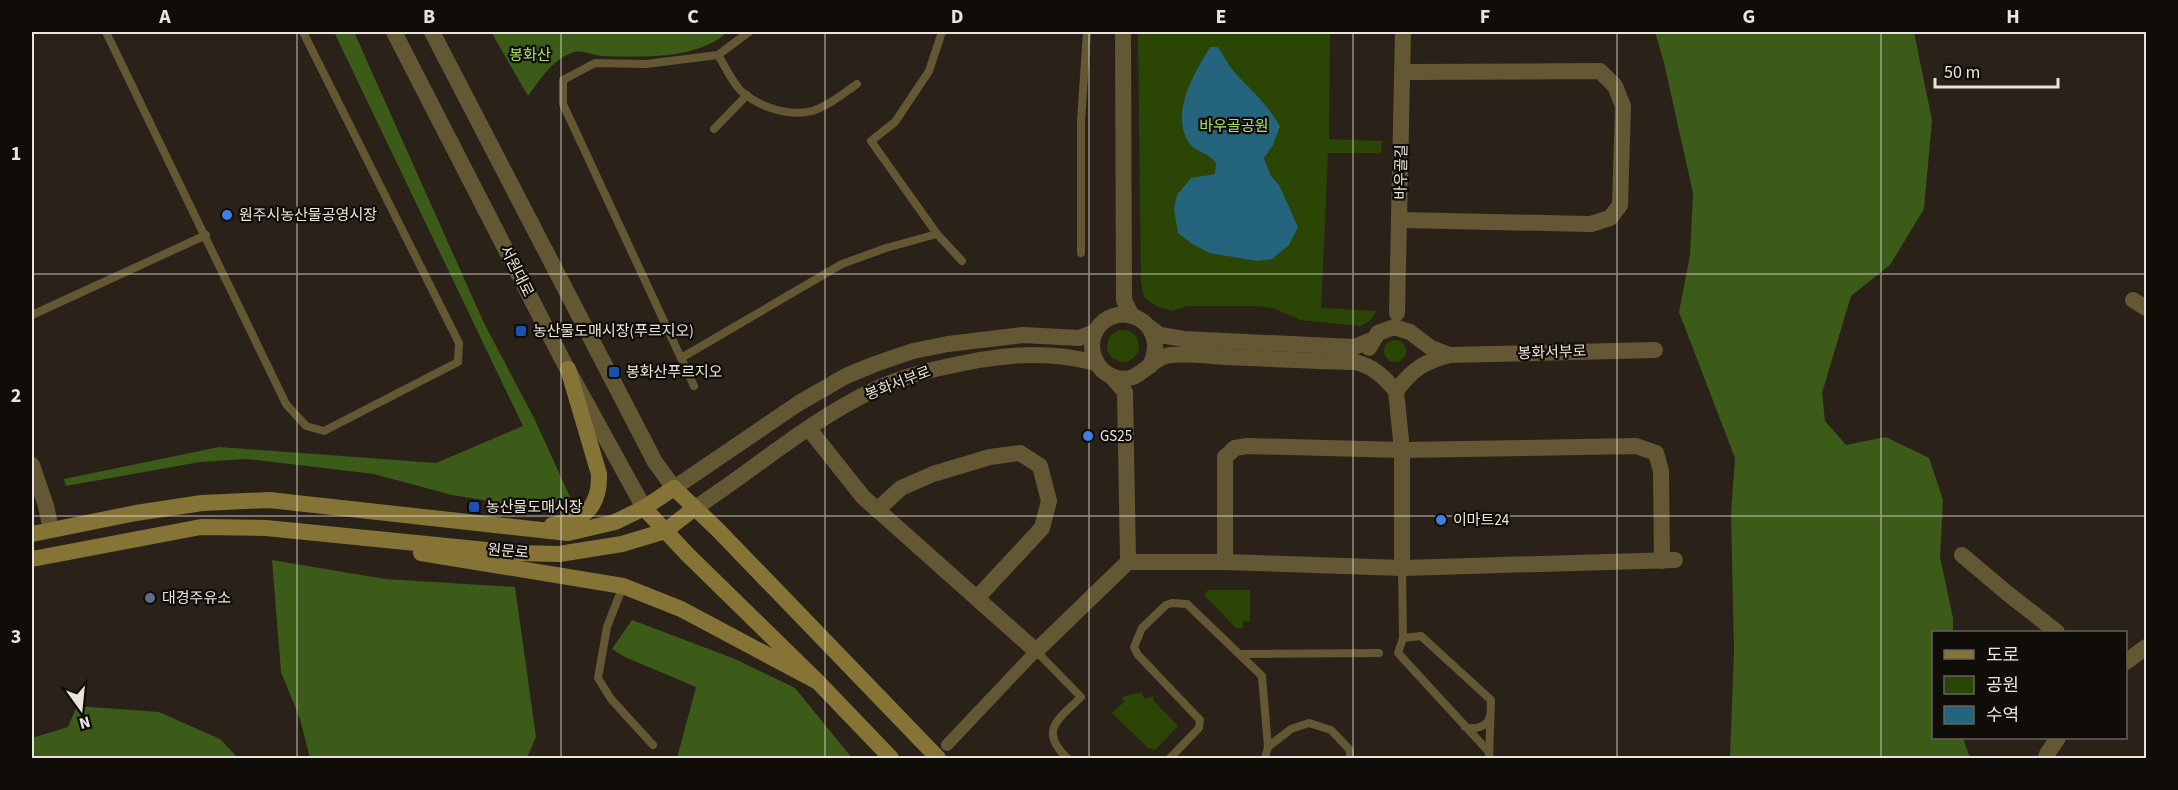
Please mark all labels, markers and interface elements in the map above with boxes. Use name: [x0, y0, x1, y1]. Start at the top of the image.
text: A: [158, 3, 171, 31]
text: B: [423, 3, 435, 31]
text: C: [687, 3, 699, 31]
text: D: [951, 3, 963, 31]
text: E: [1216, 3, 1226, 31]
text: F: [1480, 3, 1490, 31]
text: G: [1743, 3, 1755, 31]
text: H: [2006, 3, 2020, 31]
park label: 봉화산: [509, 45, 551, 66]
scale bar: [1935, 51, 2058, 89]
text: 50 m: [1944, 60, 1980, 85]
park label: 바우골공원: [1199, 116, 1269, 137]
text: 1: [11, 140, 21, 168]
street label: 바우골길: [1391, 144, 1412, 200]
place label: 원주시농산물공영시장: [239, 205, 377, 226]
marker: 원주시농산물공영시장: [220, 208, 234, 222]
street label: 서원대로: [495, 242, 538, 301]
place label: 농산물도매시장(푸르지오): [533, 321, 694, 342]
marker: 농산물도매시장(푸르지오): [514, 324, 528, 338]
street label: 봉화서부로: [1517, 341, 1587, 364]
street label: 봉화서부로: [862, 361, 934, 406]
place label: 봉화산푸르지오: [626, 362, 723, 383]
marker: 봉화산푸르지오: [607, 365, 621, 379]
text: 2: [11, 382, 21, 410]
place label: GS25: [1100, 426, 1132, 447]
marker: GS25: [1081, 429, 1095, 443]
place label: 농산물도매시장: [486, 497, 583, 518]
marker: 농산물도매시장: [467, 500, 481, 514]
place label: 이마트24: [1453, 510, 1510, 531]
marker: 이마트24: [1434, 513, 1448, 527]
street label: 원문로: [486, 539, 529, 564]
place label: 대경주유소: [162, 588, 231, 609]
marker: 대경주유소: [143, 591, 157, 605]
text: 3: [11, 623, 21, 651]
legend: [1932, 631, 2127, 739]
text: 도로: [1986, 643, 2019, 668]
text: 공원: [1986, 673, 2019, 698]
north arrow: [51, 679, 111, 739]
text: 수역: [1986, 703, 2019, 728]
text: N: [77, 711, 93, 735]

